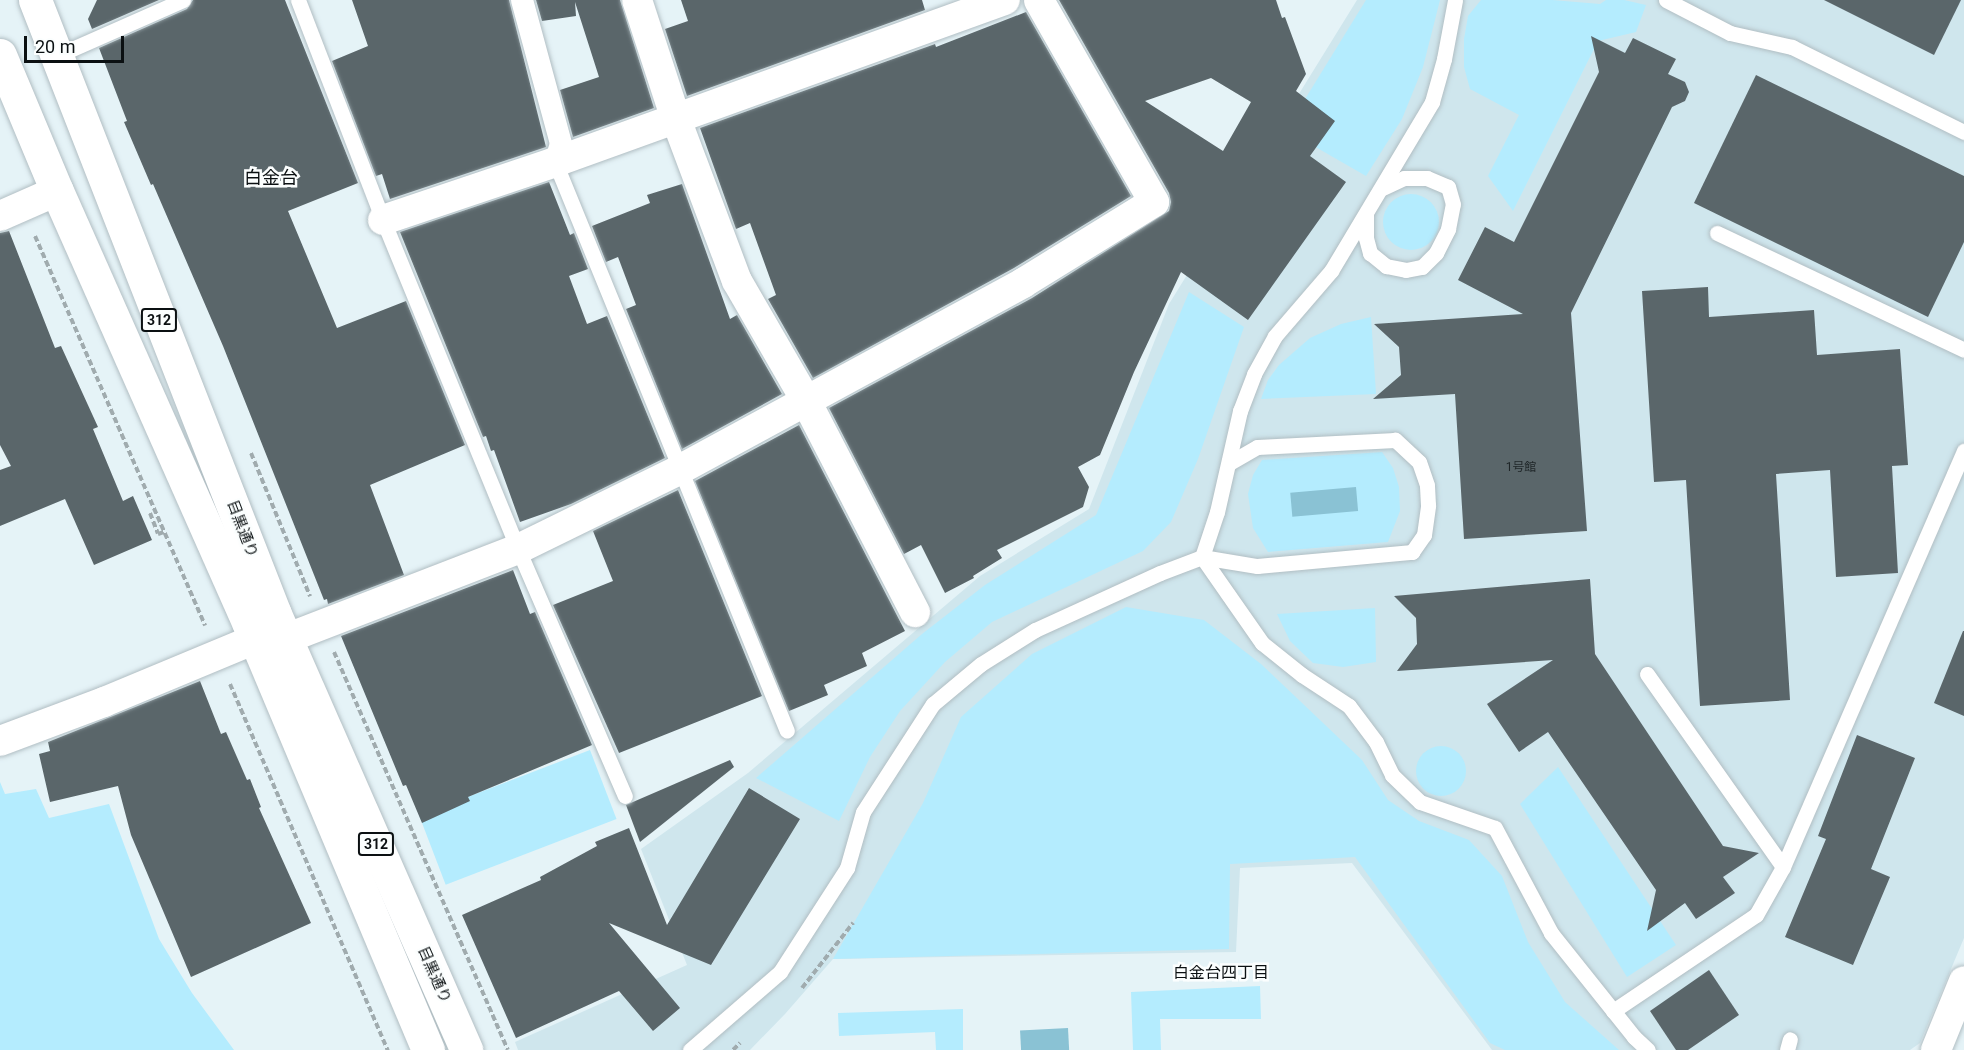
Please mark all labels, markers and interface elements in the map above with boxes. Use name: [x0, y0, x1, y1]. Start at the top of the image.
scale bar: [27, 24, 128, 62]
text: 20 m: [35, 36, 75, 57]
district label: 白金台: [244, 167, 298, 189]
road number: 312: [140, 309, 178, 331]
house number: 1号館: [1506, 461, 1536, 475]
street label: 目黒通り: [223, 498, 261, 560]
road number: 312: [356, 833, 395, 855]
street label: 目黒通り: [414, 944, 454, 1006]
district label: 白金台四丁目: [1173, 963, 1269, 983]

